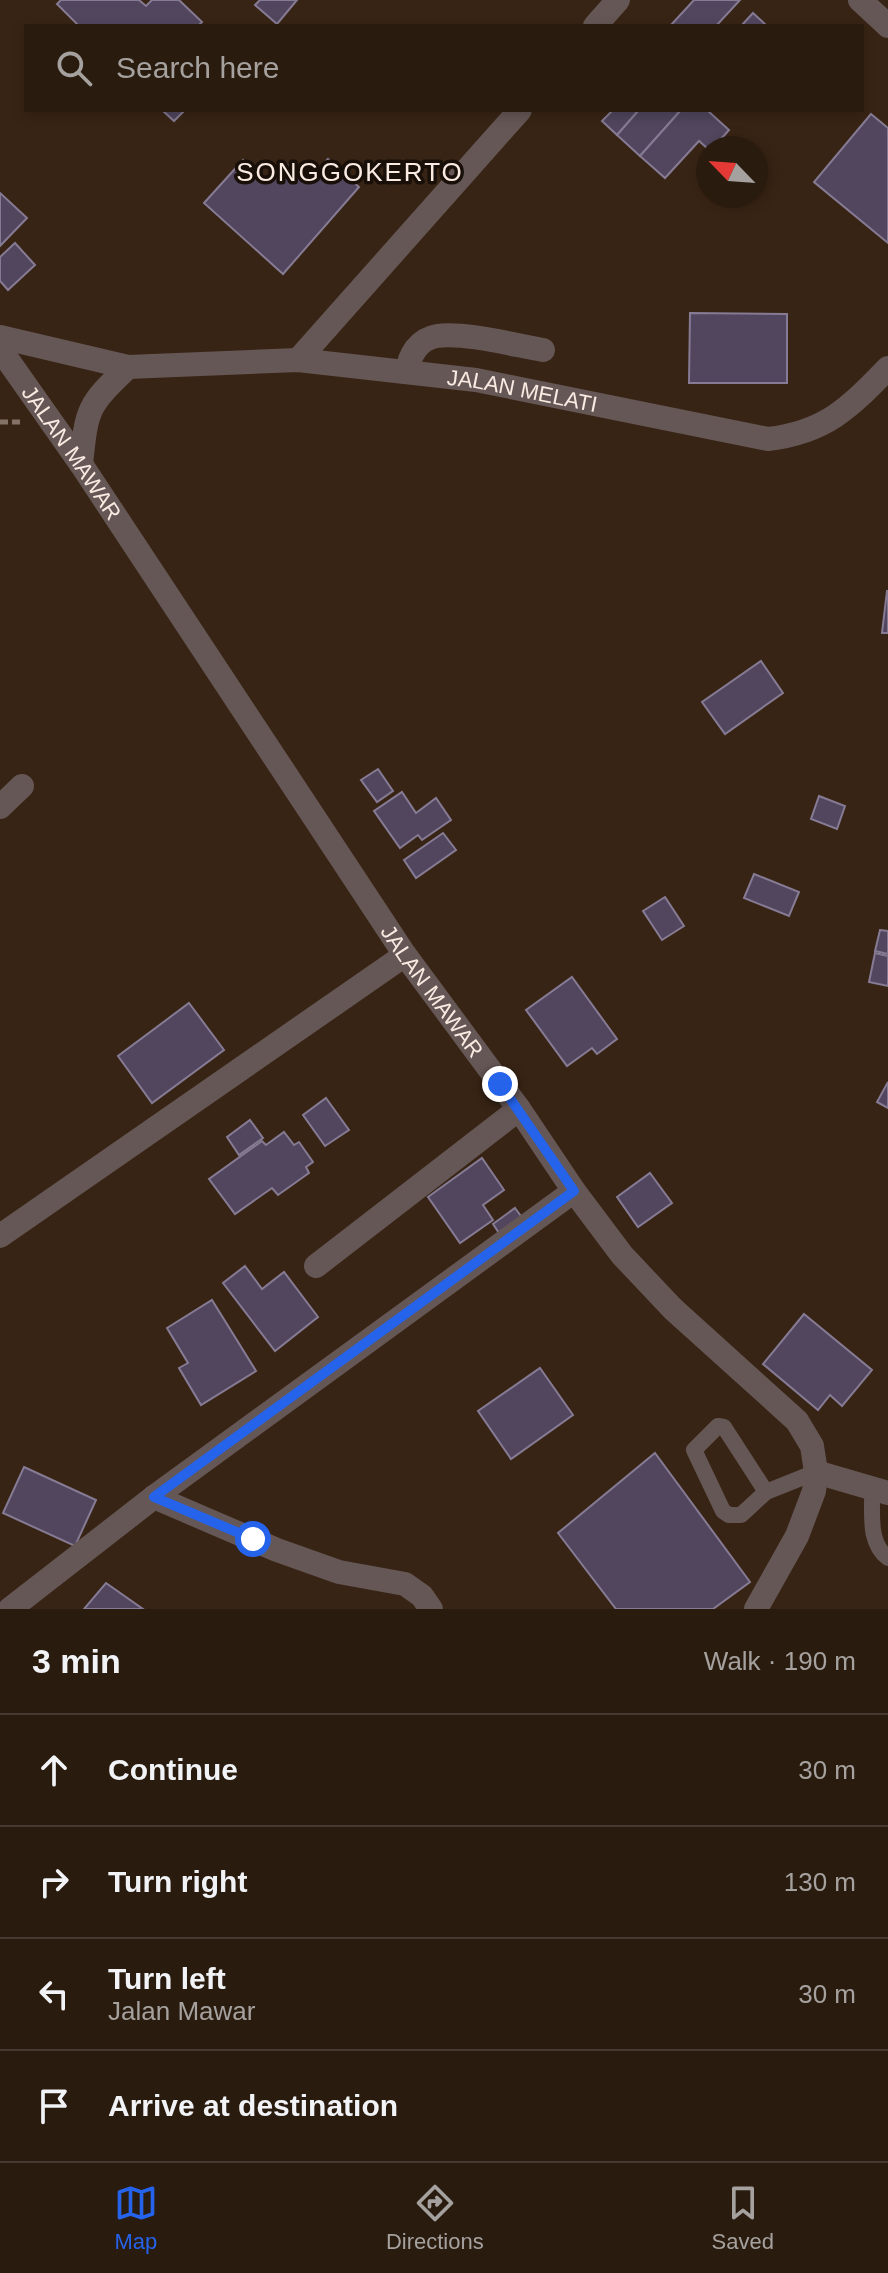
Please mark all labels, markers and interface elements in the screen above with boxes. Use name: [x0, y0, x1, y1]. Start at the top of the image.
search box: [24, 24, 864, 112]
icon: search: [52, 46, 96, 90]
text: Search here: [116, 51, 279, 84]
north arrow: [696, 136, 768, 208]
district label: SONGGOKERTO: [236, 157, 464, 187]
street label: JALAN MELATI: [446, 364, 600, 417]
street label: JALAN MAWAR: [17, 380, 127, 524]
street label: JALAN MAWAR: [376, 920, 489, 1062]
route end: [482, 1066, 518, 1102]
route start: [235, 1521, 271, 1557]
text: 3 min: [32, 1642, 121, 1680]
text: Walk · 190 m: [704, 1646, 856, 1676]
icon: ahead: [32, 1748, 76, 1792]
text: Continue: [108, 1753, 238, 1786]
text: 30 m: [798, 1755, 856, 1785]
icon: right: [32, 1860, 76, 1904]
text: Turn right: [108, 1865, 247, 1898]
text: 130 m: [784, 1867, 856, 1897]
text: Turn left: [108, 1962, 226, 1995]
icon: left: [32, 1972, 76, 2016]
text: 30 m: [798, 1979, 856, 2009]
text: Jalan Mawar: [108, 1996, 255, 2026]
icon: arrive: [32, 2084, 76, 2128]
text: Arrive at destination: [108, 2089, 398, 2122]
tab: Map: [114, 2181, 158, 2255]
tab: Directions: [386, 2181, 484, 2255]
tab: Saved: [712, 2181, 774, 2255]

